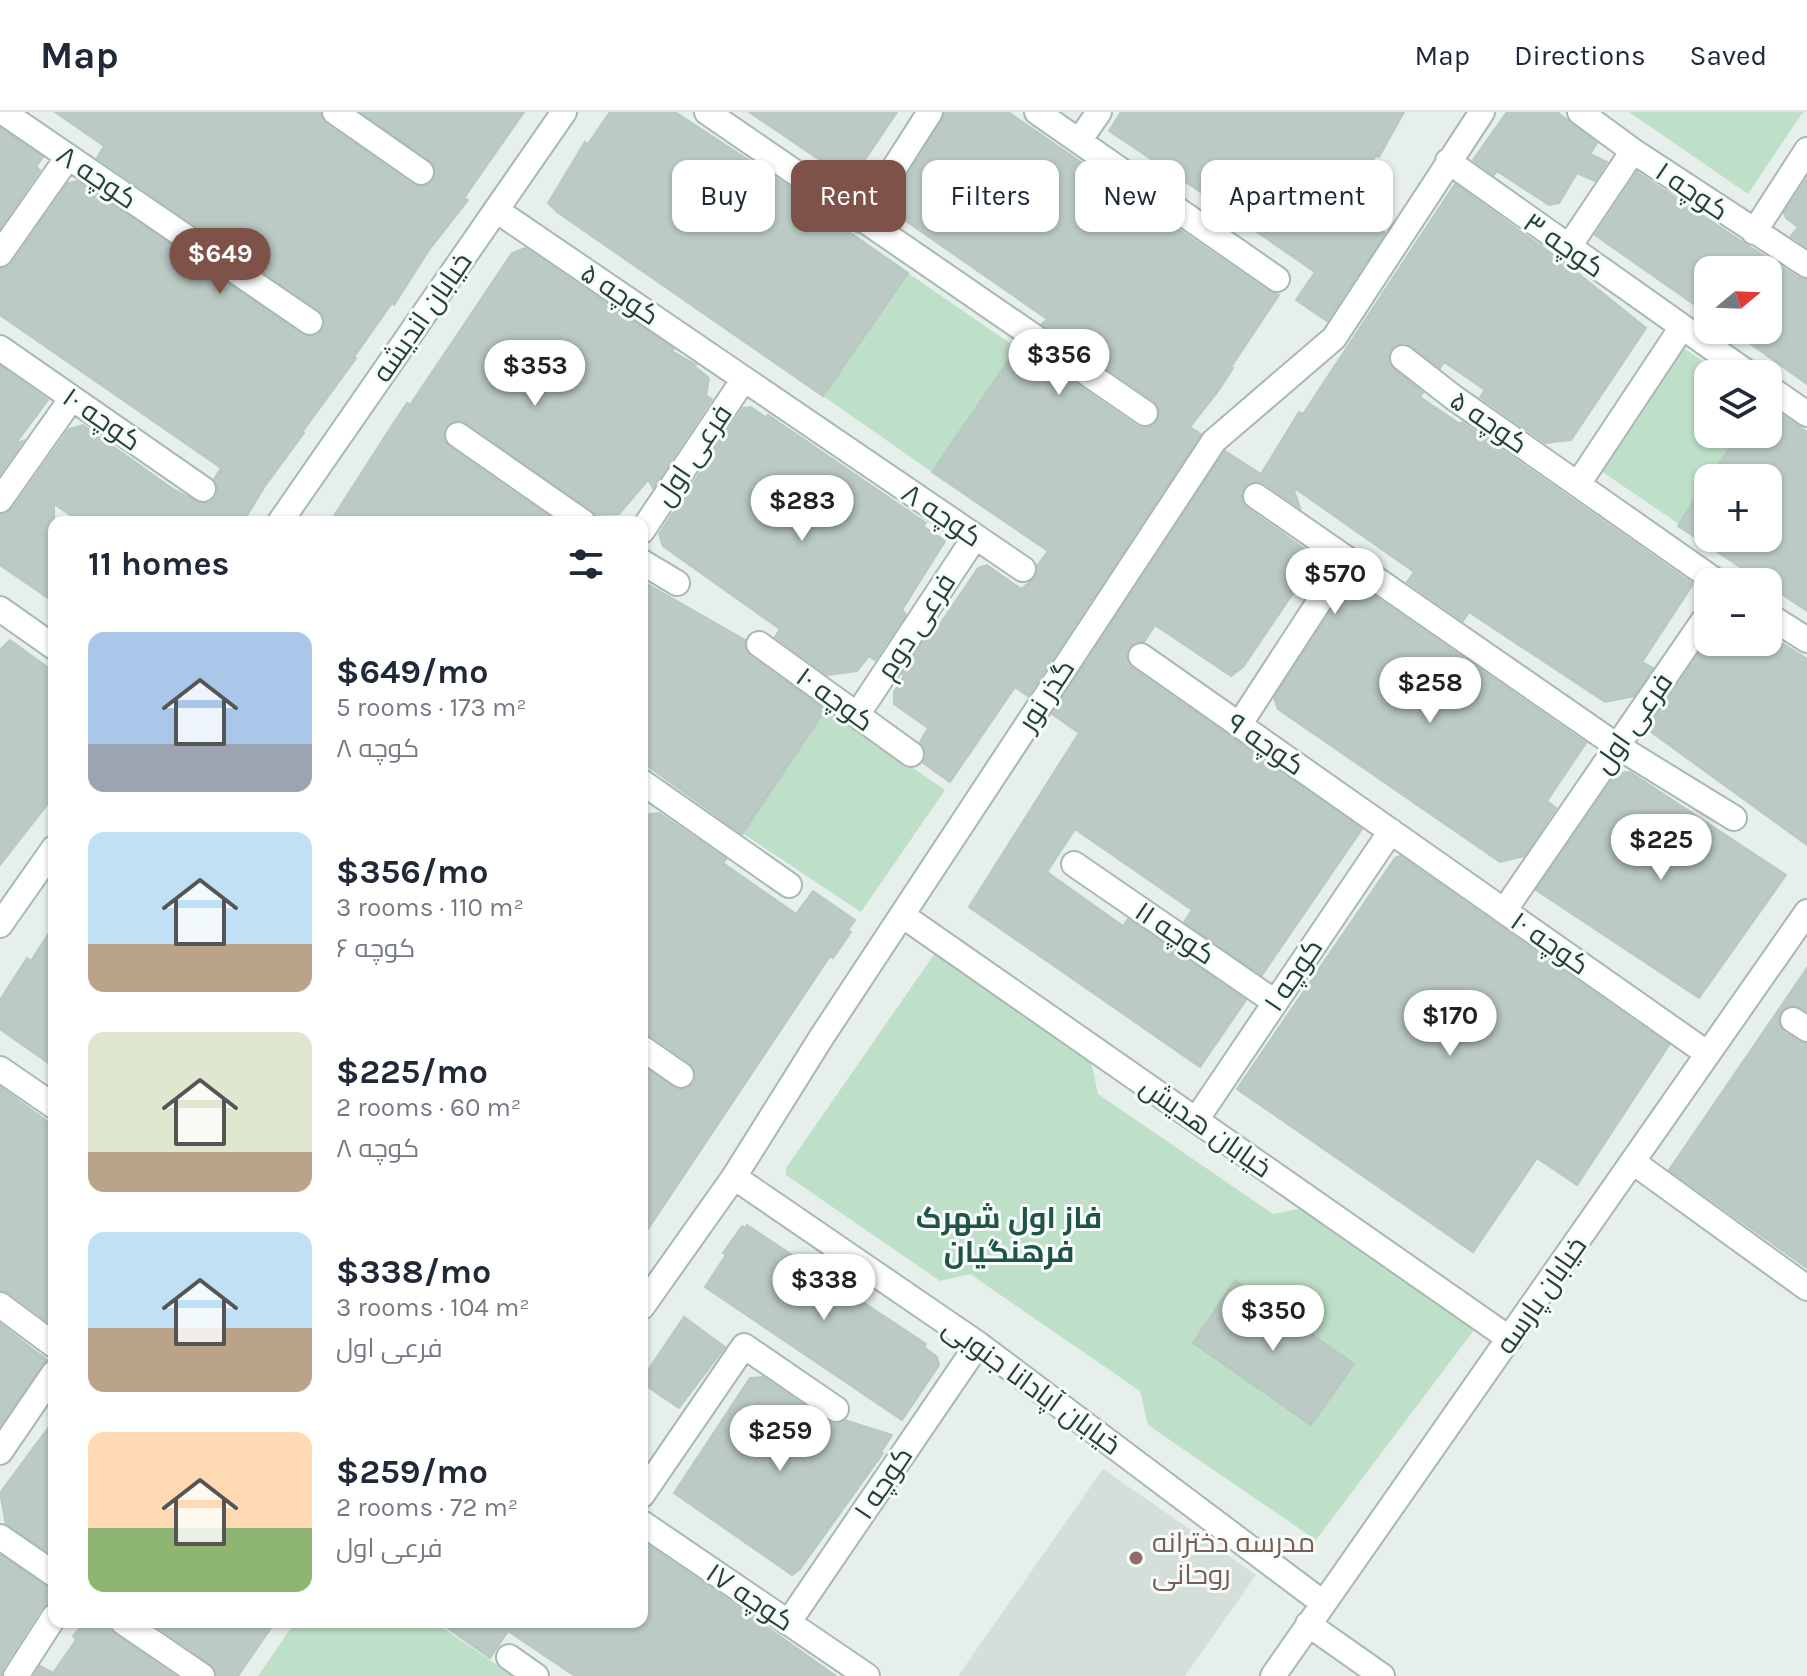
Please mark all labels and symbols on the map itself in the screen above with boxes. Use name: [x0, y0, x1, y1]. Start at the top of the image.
street label: کوچه ۸: [50, 138, 143, 217]
street label: کوچه ۱: [1648, 155, 1735, 229]
street label: کوچه ۳: [1516, 205, 1611, 286]
pin: $649: [173, 228, 267, 296]
street label: خیابان اندیشه: [365, 246, 479, 388]
street label: کوچه ۵: [573, 256, 665, 334]
north arrow: [1694, 256, 1782, 344]
pin: $356: [1012, 329, 1106, 397]
pin: $353: [488, 340, 582, 408]
street label: کوچه ۱۰: [55, 380, 147, 459]
street label: کوچه ۵: [1443, 383, 1534, 462]
street label: فرعی اول: [647, 398, 739, 512]
pin: $283: [755, 475, 849, 543]
street label: کوچه ۸: [895, 476, 988, 555]
pin: $570: [1288, 548, 1382, 616]
street label: فرعی دوم: [870, 567, 965, 687]
street label: گذر نور: [1010, 653, 1081, 739]
pin: $258: [1383, 657, 1477, 725]
street label: کوچه ۱۰: [789, 660, 880, 740]
street label: فرعی اول: [1587, 667, 1679, 779]
street label: کوچه ۹: [1220, 706, 1311, 784]
pin: $225: [1614, 814, 1708, 882]
street label: کوچه ۱۱: [1128, 894, 1221, 973]
street label: کوچه ۱۰: [1503, 904, 1595, 983]
street label: کوچه ۱: [1257, 932, 1331, 1019]
pin: $170: [1403, 990, 1497, 1058]
street label: خیابان هدیش: [1134, 1070, 1278, 1184]
district label: فاز اول شهرک فرهنگیان: [916, 1200, 1102, 1270]
street label: خیابان پارسه: [1489, 1230, 1595, 1361]
pin: $338: [777, 1254, 871, 1322]
pin: $350: [1226, 1285, 1320, 1353]
street label: خیابان آپادانا جنوبی: [935, 1310, 1127, 1463]
pin: $259: [733, 1405, 827, 1473]
street label: کوچه ۱: [847, 1440, 921, 1527]
place label: مدرسه دخترانه روحانی: [1152, 1526, 1315, 1591]
marker: مدرسه دخترانه روحانی: [1127, 1549, 1145, 1567]
street label: کوچه ۱۷: [699, 1556, 800, 1640]

